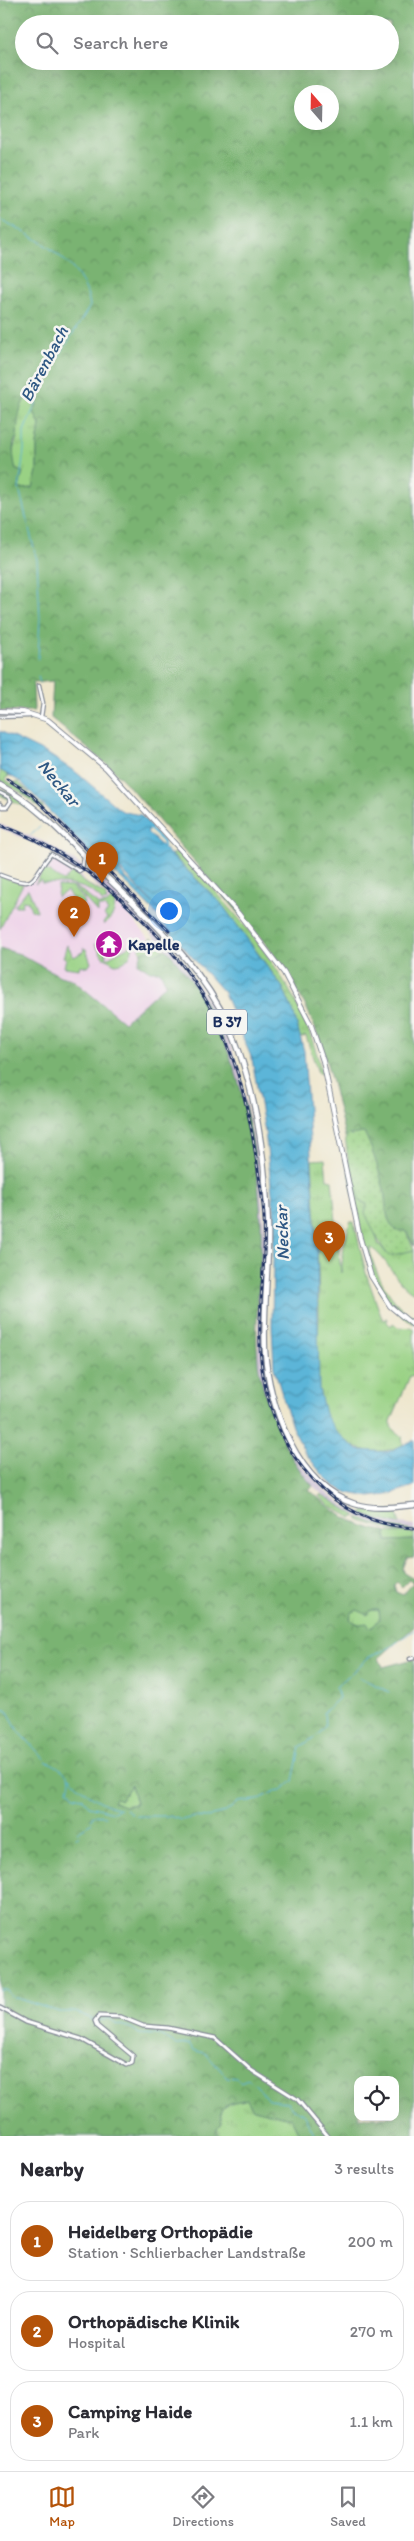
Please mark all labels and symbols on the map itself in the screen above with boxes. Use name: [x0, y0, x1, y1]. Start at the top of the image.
north arrow: [294, 85, 339, 130]
water label: Bärenbach: [15, 322, 73, 405]
water label: Neckar: [33, 755, 86, 812]
pin: 1: [86, 842, 118, 883]
pin: 2: [58, 896, 90, 937]
your location: [156, 898, 182, 924]
temple icon: Kapelle: [94, 929, 124, 959]
place label: Kapelle: [128, 935, 180, 955]
road number: B 37: [207, 1010, 247, 1034]
water label: Neckar: [270, 1204, 294, 1261]
pin: 3: [313, 1221, 345, 1262]

